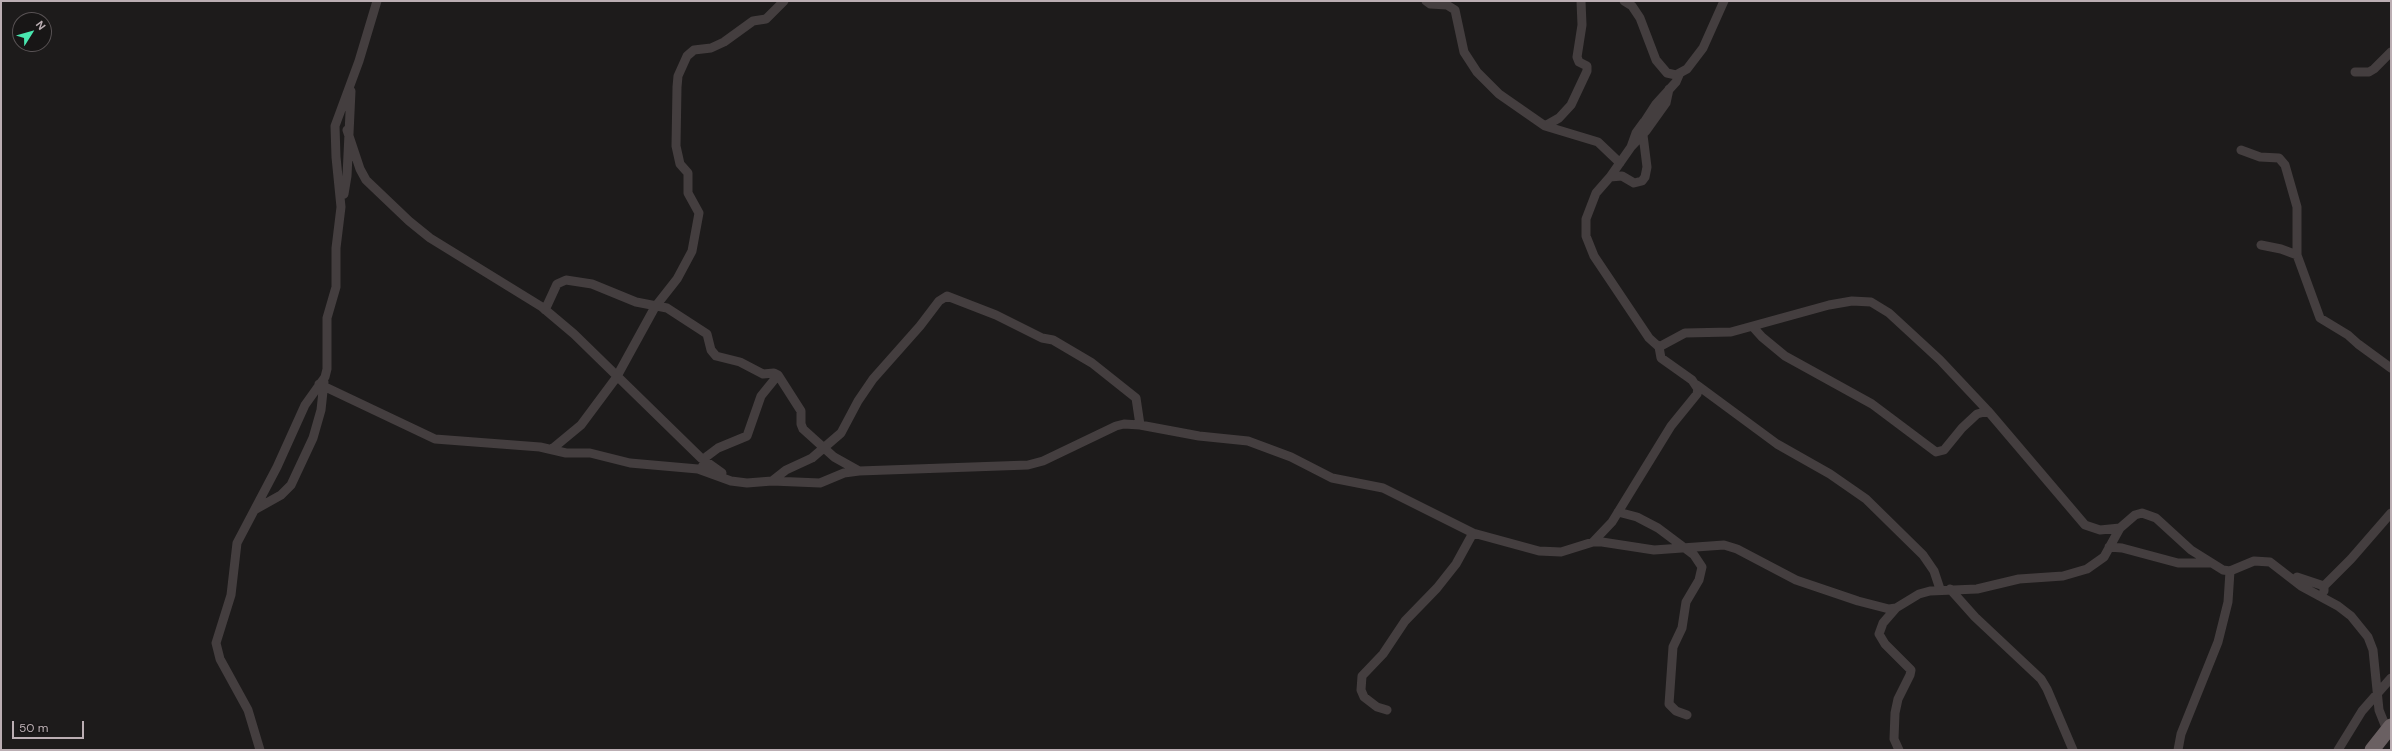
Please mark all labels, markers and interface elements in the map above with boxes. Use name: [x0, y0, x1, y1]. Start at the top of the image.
north arrow: [12, 12, 52, 52]
text: N: [33, 18, 49, 33]
scale bar: [14, 713, 86, 739]
text: 50 m: [19, 720, 48, 736]

